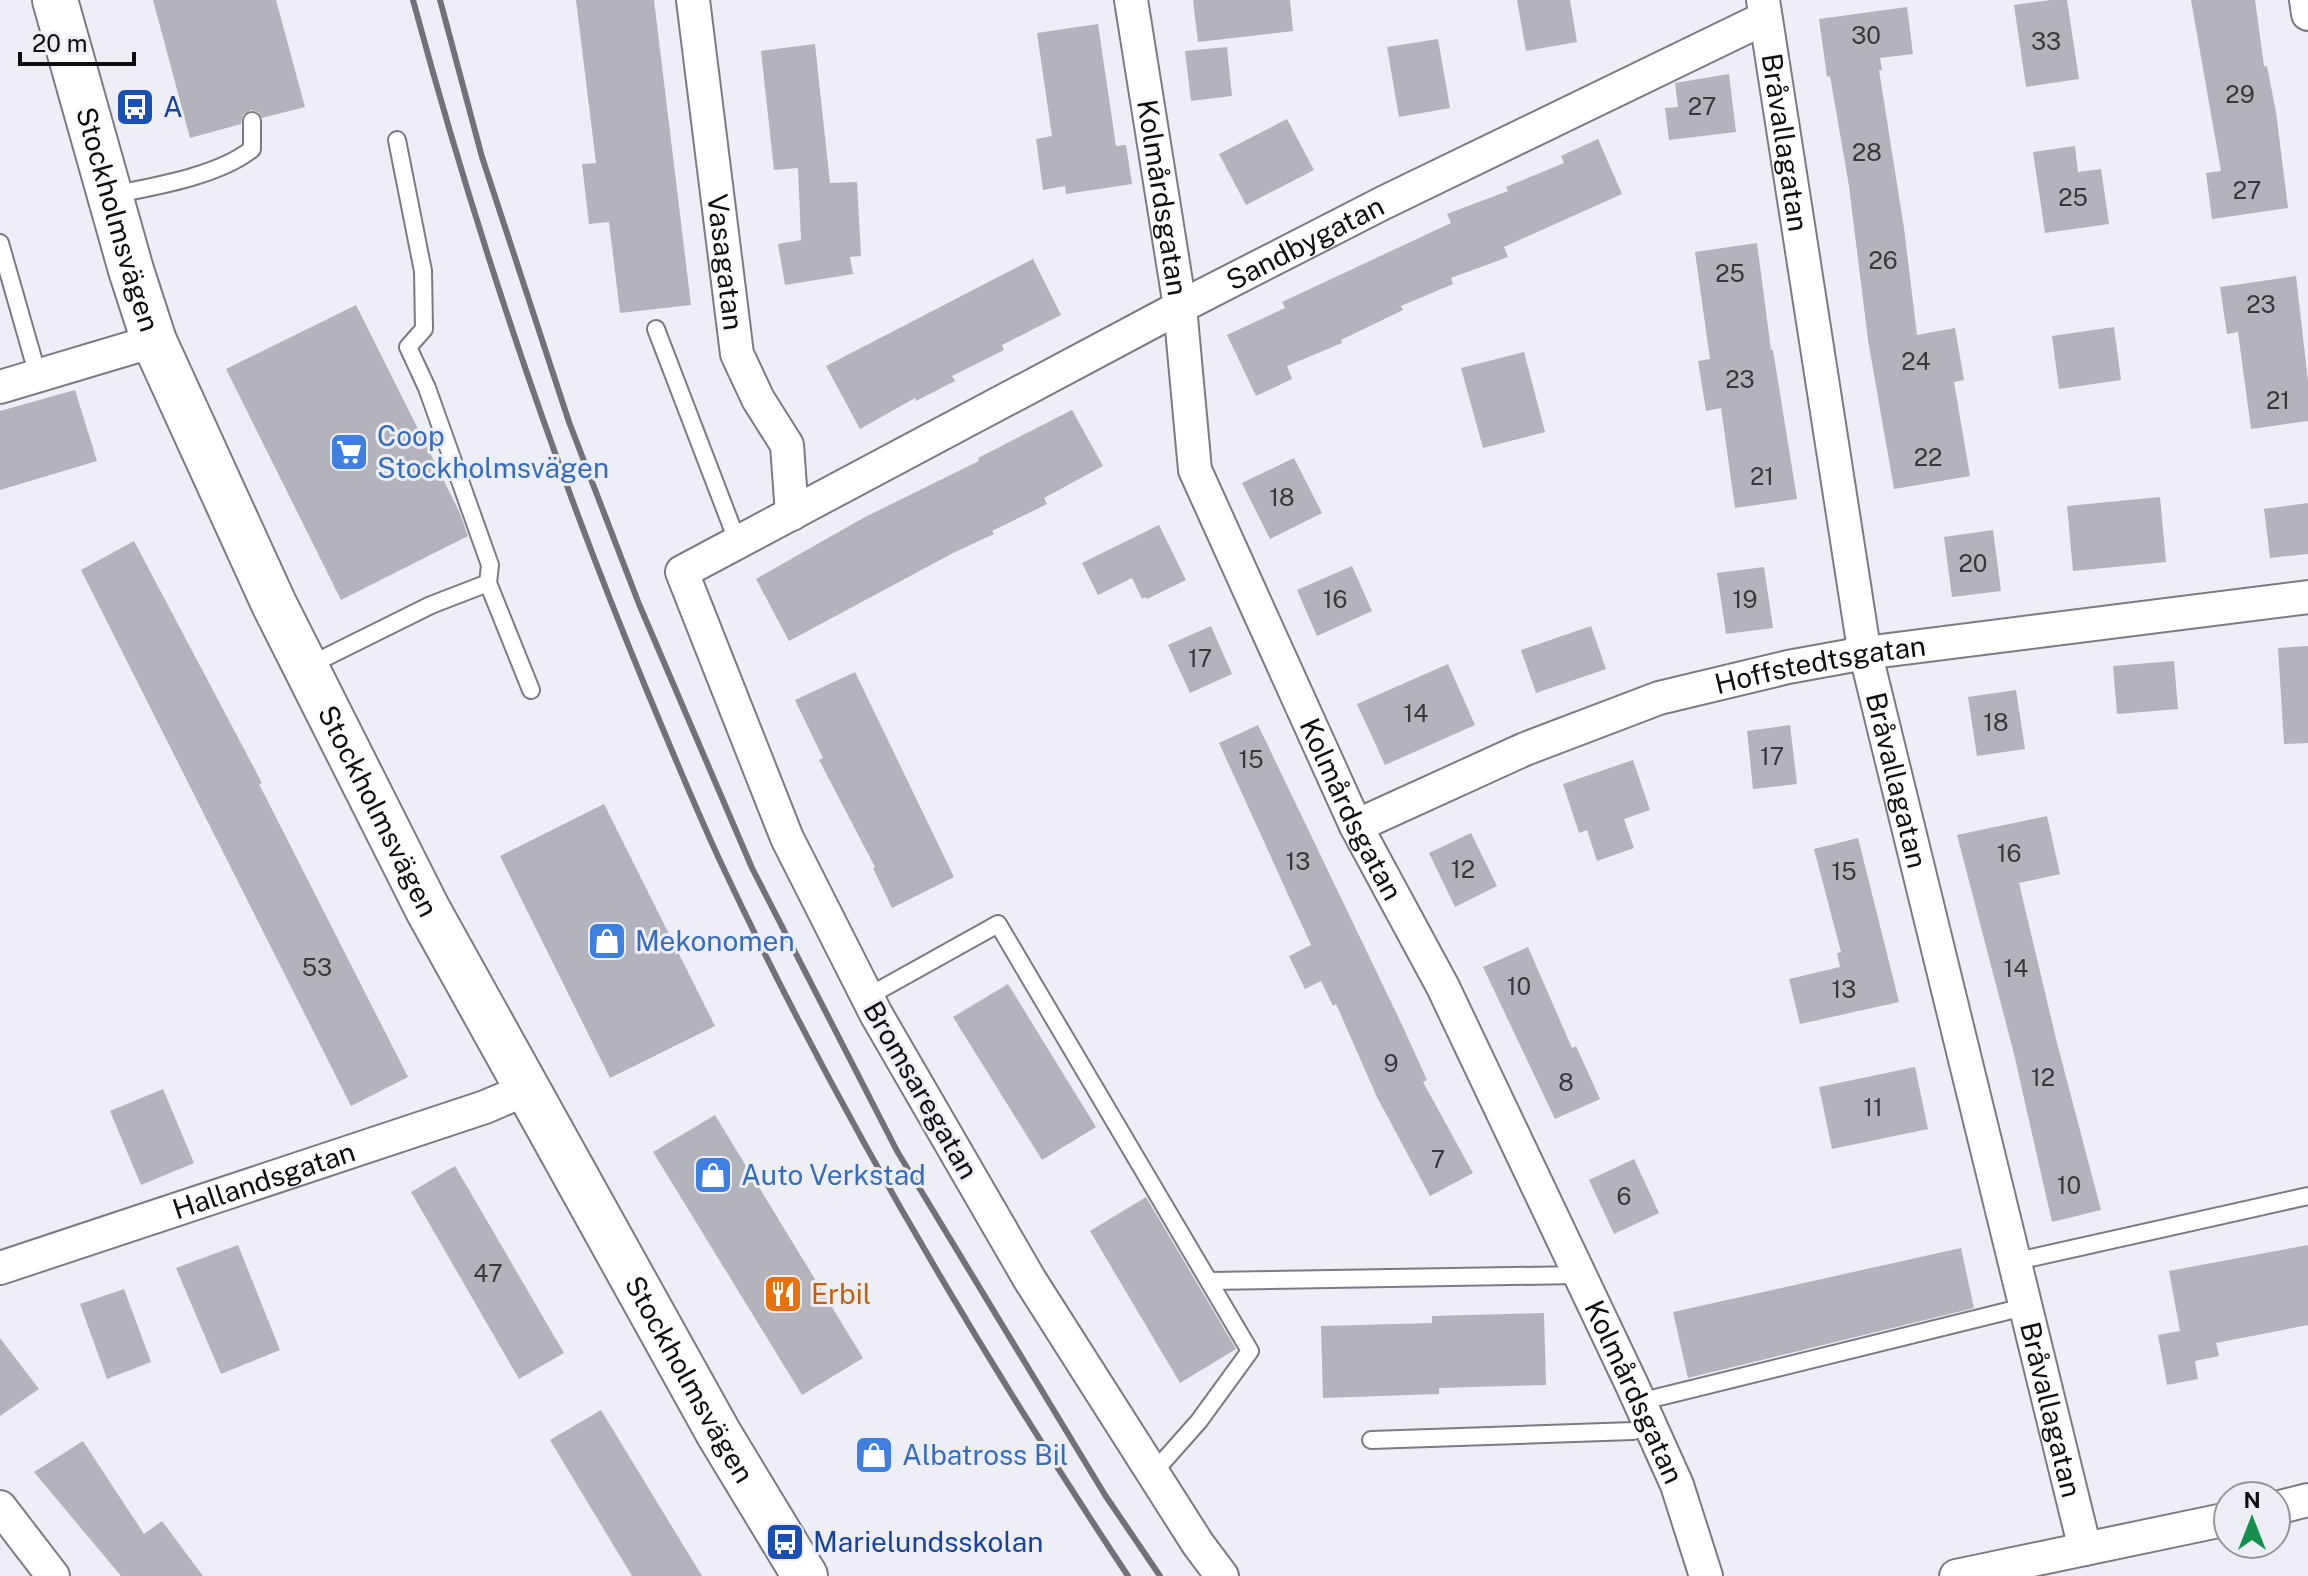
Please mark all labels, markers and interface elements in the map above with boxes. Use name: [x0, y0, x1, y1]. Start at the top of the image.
scale bar: [20, 16, 134, 66]
house number: 30: [1851, 21, 1881, 49]
house number: 33: [2031, 27, 2061, 55]
text: 20 m: [32, 29, 88, 57]
street label: Bråvallagatan: [1756, 51, 1816, 234]
house number: 29: [2225, 80, 2255, 108]
bus stop icon: A: [114, 86, 156, 128]
place label: A: [163, 90, 183, 123]
house number: 27: [1688, 92, 1716, 120]
street label: Kolmårdsgatan: [1131, 97, 1195, 298]
street label: Stockholmsvägen: [70, 103, 167, 335]
house number: 28: [1852, 138, 1882, 166]
house number: 27: [2233, 176, 2261, 204]
house number: 25: [2058, 183, 2088, 211]
street label: Sandbygatan: [1220, 189, 1389, 297]
street label: Vasagatan: [701, 192, 751, 332]
house number: 26: [1868, 246, 1898, 274]
house number: 25: [1715, 259, 1745, 287]
house number: 23: [2246, 290, 2276, 318]
house number: 24: [1901, 347, 1931, 375]
house number: 23: [1725, 365, 1755, 393]
house number: 21: [2266, 386, 2290, 414]
place label: Coop Stockholmsvägen: [377, 419, 609, 484]
supermarket icon: Coop Stockholmsvägen: [328, 431, 370, 473]
house number: 22: [1914, 443, 1942, 471]
house number: 21: [1750, 462, 1774, 490]
house number: 18: [1269, 483, 1295, 511]
house number: 20: [1959, 549, 1988, 577]
house number: 16: [1323, 585, 1347, 613]
house number: 19: [1733, 585, 1757, 613]
street label: Hoffstedtsgatan: [1711, 628, 1928, 700]
house number: 17: [1188, 644, 1212, 672]
street label: Bråvallagatan: [1860, 689, 1935, 871]
house number: 14: [1404, 699, 1428, 727]
street label: Stockholmsvägen: [312, 700, 446, 922]
house number: 18: [1983, 708, 2009, 736]
street label: Kolmårdsgatan: [1293, 713, 1410, 906]
house number: 17: [1760, 742, 1784, 770]
house number: 15: [1238, 745, 1264, 773]
house number: 16: [1997, 839, 2021, 867]
house number: 13: [1286, 847, 1310, 875]
house number: 12: [1451, 855, 1475, 883]
house number: 15: [1831, 857, 1857, 885]
shop icon: Mekonomen: [586, 920, 628, 962]
place label: Mekonomen: [635, 924, 795, 957]
house number: 53: [302, 953, 332, 981]
house number: 14: [2004, 954, 2028, 982]
house number: 10: [1507, 972, 1531, 1000]
house number: 13: [1832, 975, 1856, 1003]
street label: Bromsaregatan: [857, 995, 986, 1185]
house number: 9: [1384, 1049, 1399, 1077]
house number: 12: [2031, 1063, 2055, 1091]
house number: 8: [1558, 1068, 1574, 1096]
house number: 11: [1863, 1093, 1883, 1121]
street label: Hallandsgatan: [168, 1134, 359, 1226]
house number: 7: [1431, 1145, 1445, 1173]
shop icon: Auto Verkstad: [692, 1154, 734, 1196]
place label: Auto Verkstad: [741, 1158, 926, 1191]
house number: 10: [2057, 1171, 2081, 1199]
house number: 6: [1617, 1182, 1631, 1210]
house number: 47: [473, 1259, 503, 1287]
street label: Stockholmsvägen: [618, 1270, 761, 1488]
restaurant icon: Erbil: [762, 1273, 804, 1315]
place label: Erbil: [811, 1277, 871, 1310]
street label: Kolmårdsgatan: [1578, 1295, 1691, 1488]
street label: Bråvallagatan: [2014, 1318, 2089, 1501]
shop icon: Albatross Bil: [853, 1434, 895, 1476]
place label: Albatross Bil: [902, 1438, 1068, 1471]
north arrow: [2212, 1480, 2292, 1560]
text: N: [2243, 1487, 2261, 1513]
bus stop icon: Marielundsskolan: [764, 1521, 806, 1563]
place label: Marielundsskolan: [813, 1525, 1043, 1558]

